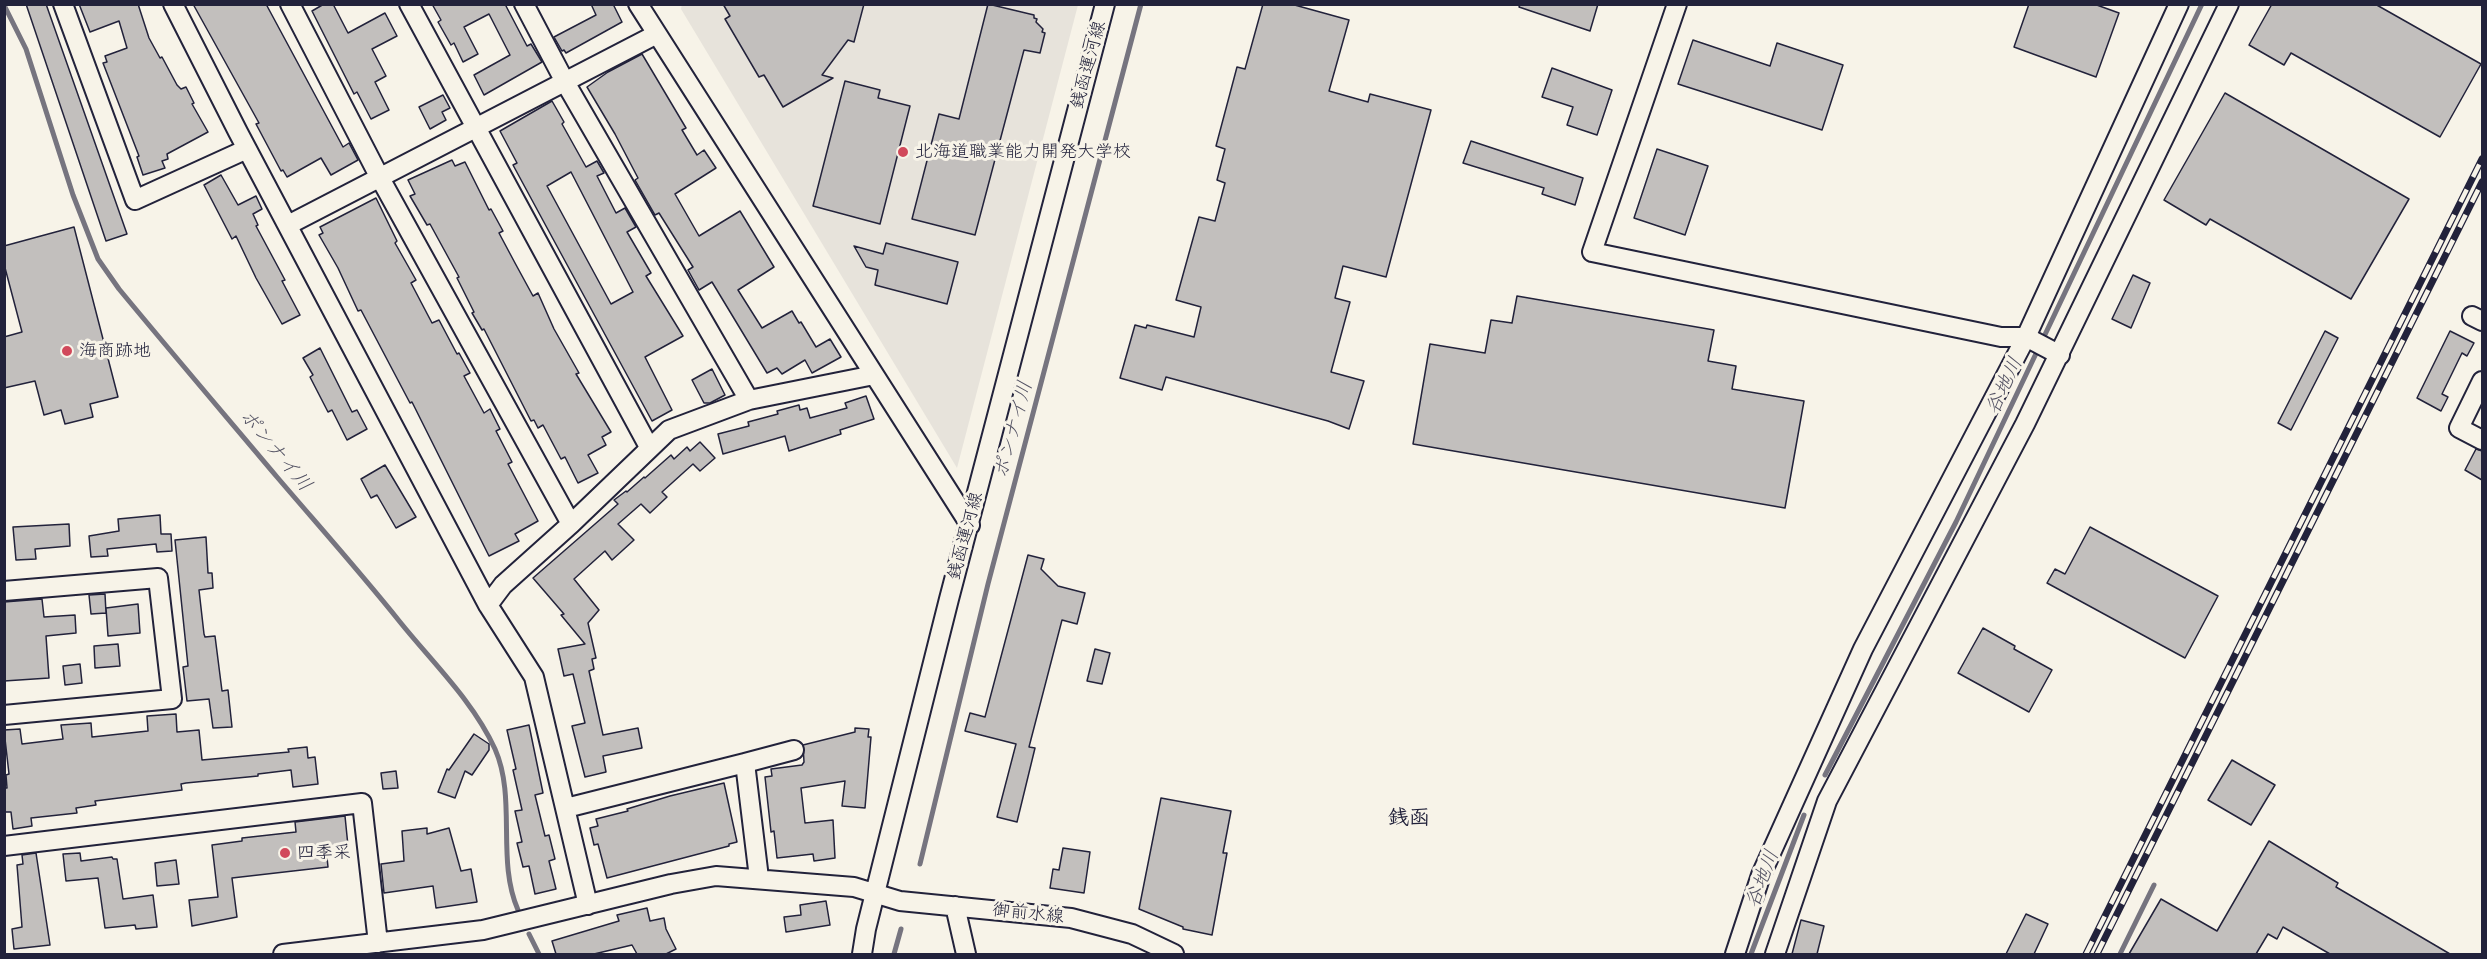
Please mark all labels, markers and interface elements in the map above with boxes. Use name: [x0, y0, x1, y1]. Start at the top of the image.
street label: 銭函運河線: [1067, 19, 1111, 111]
place label: 北海道職業能力開発大学校: [915, 141, 1131, 163]
marker: 北海道職業能力開発大学校: [896, 145, 910, 159]
place label: 海商跡地: [79, 340, 151, 362]
marker: 海商跡地: [60, 344, 74, 358]
water label: 谷地川: [1981, 354, 2029, 418]
water label: ポンナイ川: [989, 379, 1039, 481]
water label: ポンナイ川: [234, 405, 316, 497]
street label: 銭函運河線: [944, 490, 988, 582]
district label: 銭函: [1388, 806, 1430, 832]
place label: 四季采: [297, 842, 351, 864]
marker: 四季采: [278, 846, 292, 860]
water label: 谷地川: [1741, 847, 1785, 911]
street label: 御前水線: [991, 899, 1065, 929]

